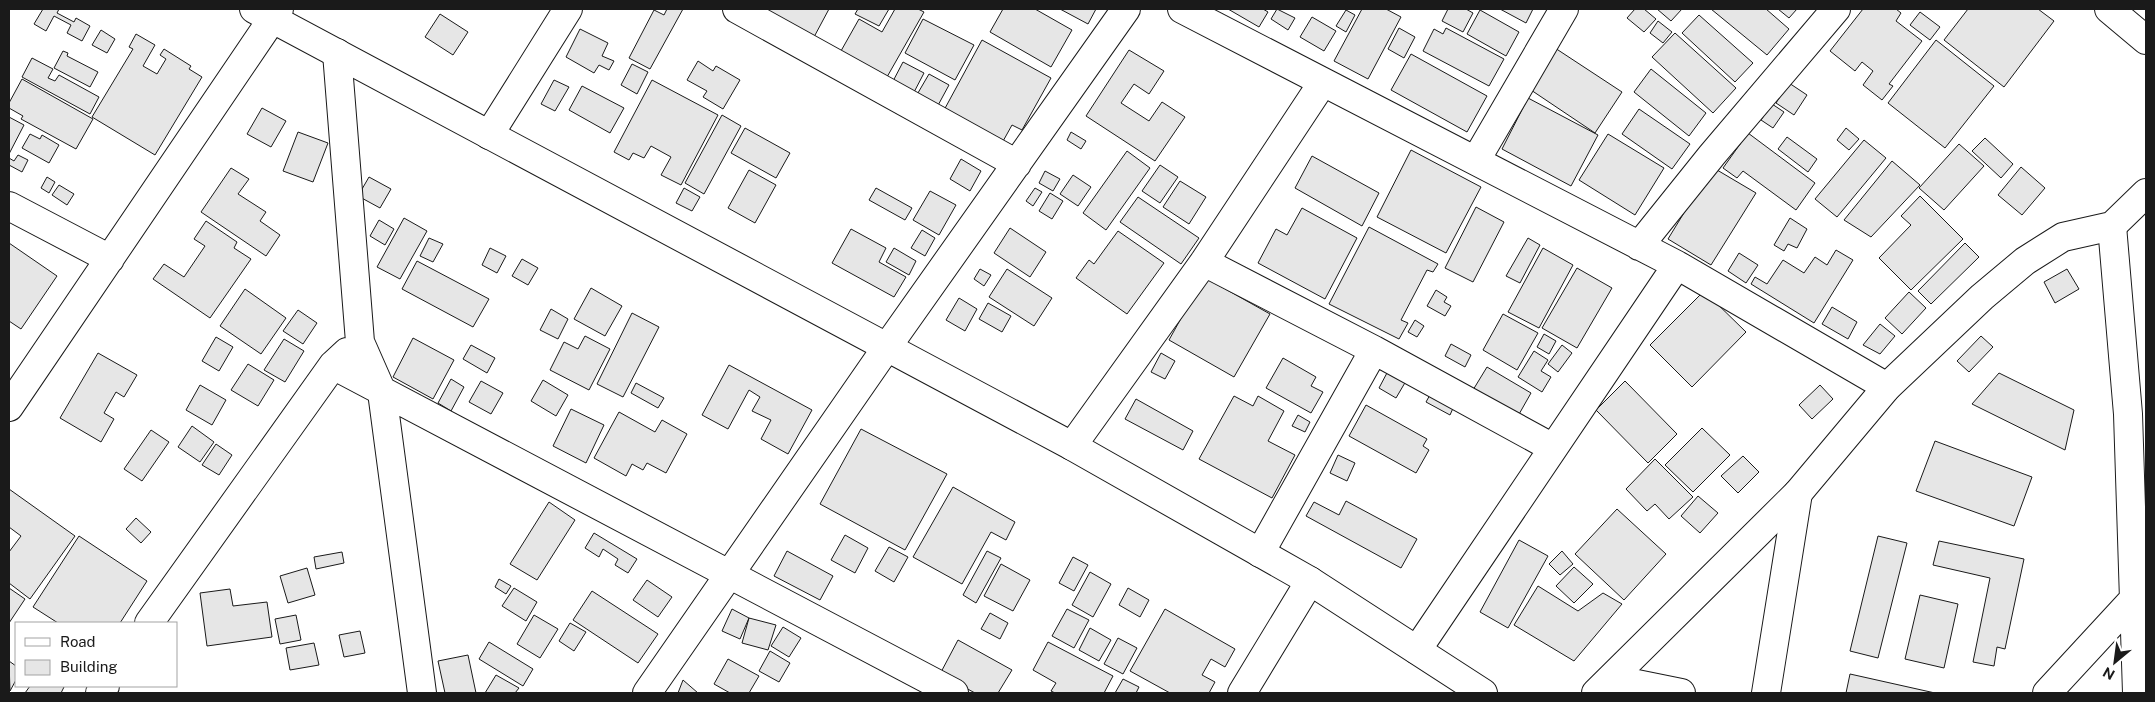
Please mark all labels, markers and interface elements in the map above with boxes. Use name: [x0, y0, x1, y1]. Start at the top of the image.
legend: [15, 622, 178, 687]
text: Road: [60, 633, 96, 650]
north arrow: [2090, 637, 2140, 687]
text: Building: [60, 658, 118, 675]
text: N: [2100, 664, 2117, 683]

